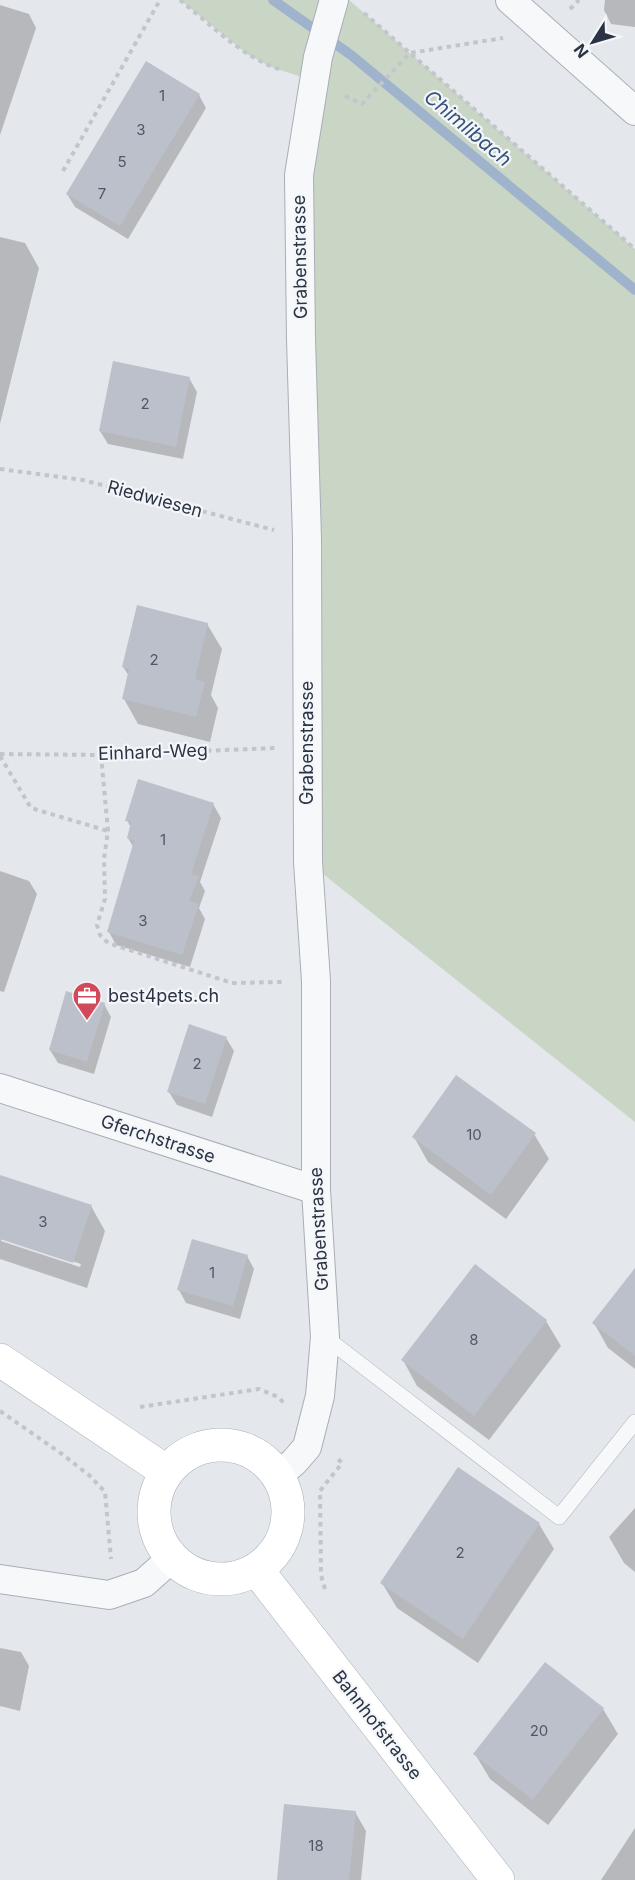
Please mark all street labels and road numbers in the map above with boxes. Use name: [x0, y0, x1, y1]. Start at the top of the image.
street label: Grabenstrasse: [288, 195, 311, 319]
street label: Riedwiesen: [105, 476, 205, 521]
street label: Grabenstrasse: [296, 681, 317, 805]
street label: Einhard-Weg: [98, 739, 208, 764]
street label: Gferchstrasse: [98, 1110, 218, 1167]
street label: Grabenstrasse: [305, 1166, 332, 1292]
street label: Bahnhofstrasse: [328, 1666, 426, 1783]

